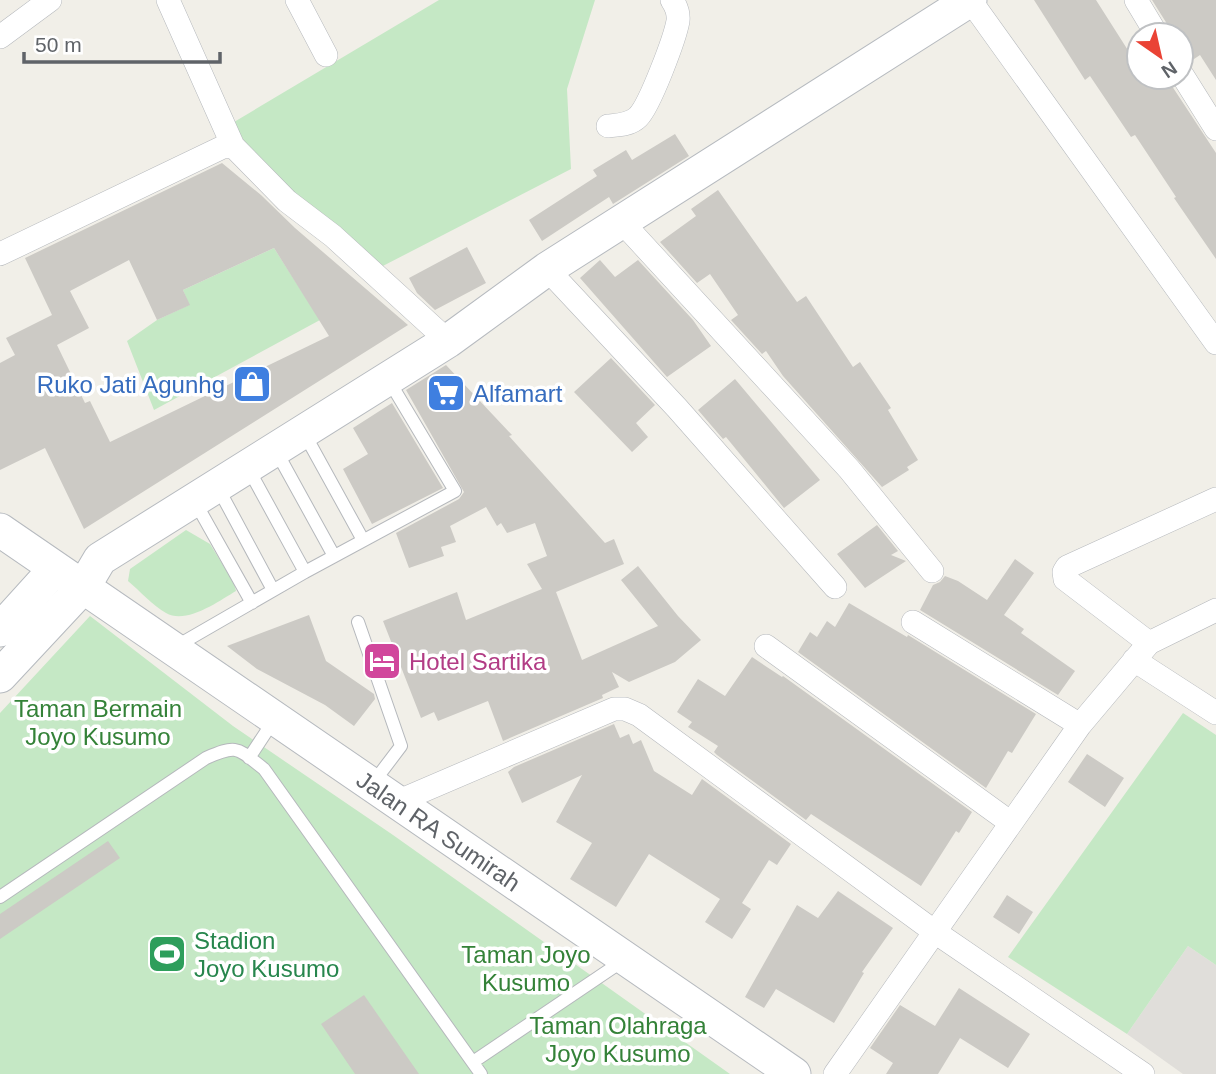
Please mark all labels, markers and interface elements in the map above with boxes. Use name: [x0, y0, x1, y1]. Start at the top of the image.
scale bar: [24, 21, 220, 65]
north arrow: [1125, 21, 1195, 91]
text: 50 m: [35, 33, 82, 56]
text: N: [1158, 57, 1181, 82]
shop icon: Ruko Jati Agunhg: [231, 363, 273, 405]
place label: Ruko Jati Agunhg: [37, 371, 225, 398]
supermarket icon: Alfamart: [425, 372, 467, 414]
place label: Alfamart: [473, 380, 563, 407]
hotel icon: Hotel Sartika: [361, 640, 403, 682]
place label: Hotel Sartika: [409, 648, 547, 675]
park label: Taman Bermain Joyo Kusumo: [14, 695, 182, 750]
street label: Jalan RA Sumirah: [352, 765, 526, 896]
place label: Stadion Joyo Kusumo: [194, 927, 339, 982]
sports icon: Stadion Joyo Kusumo: [146, 933, 188, 975]
park label: Taman Joyo Kusumo: [461, 941, 591, 996]
park label: Taman Olahraga Joyo Kusumo: [529, 1012, 707, 1067]

